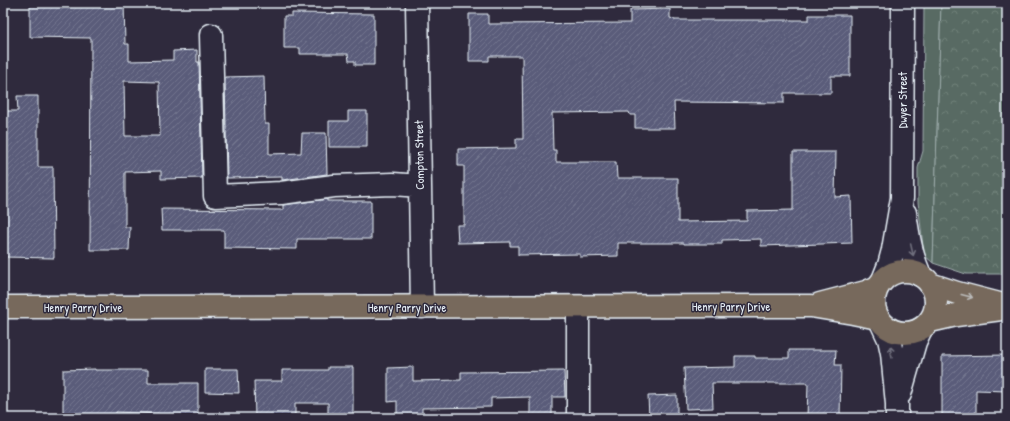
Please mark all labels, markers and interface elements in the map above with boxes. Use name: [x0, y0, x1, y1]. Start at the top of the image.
street label: Dwyer Street: [894, 71, 911, 128]
street label: Compton Street: [410, 119, 428, 190]
one-way arrow: [908, 243, 916, 256]
one-way arrow: [961, 293, 974, 300]
street label: Henry Parry Drive: [692, 298, 770, 315]
street label: Henry Parry Drive: [44, 299, 122, 316]
street label: Henry Parry Drive: [368, 299, 446, 316]
one-way arrow: [887, 346, 895, 359]

